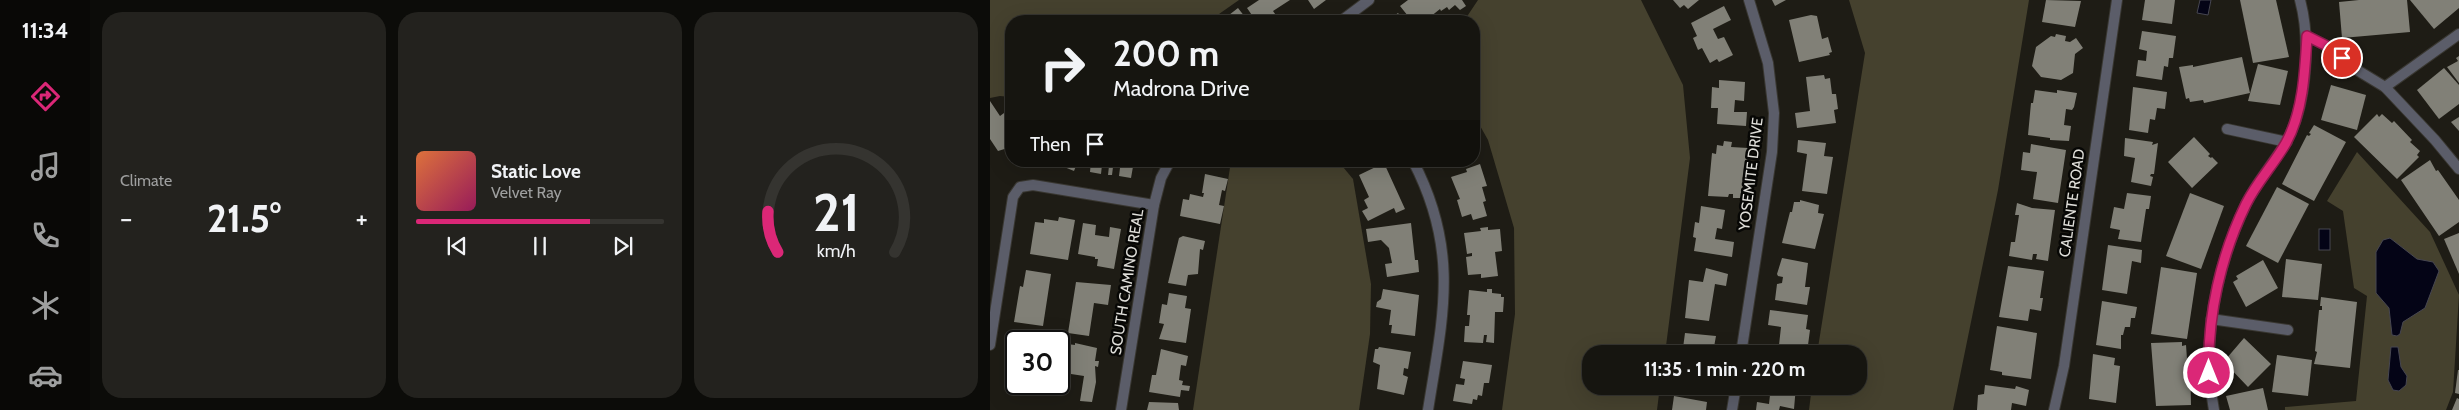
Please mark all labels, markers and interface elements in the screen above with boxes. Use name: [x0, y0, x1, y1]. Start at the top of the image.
text: 11:34: [22, 17, 68, 44]
text: 200 m: [1113, 32, 1219, 75]
icon: right: [1030, 35, 1095, 100]
pin: [2321, 37, 2363, 79]
icon: arrive: [2328, 44, 2356, 72]
text: Madrona Drive: [1113, 75, 1249, 102]
icon: directions: [28, 79, 63, 114]
street label: YOSEMITE DRIVE: [1735, 117, 1767, 232]
icon: arrive: [1081, 130, 1109, 158]
text: Then: [1030, 133, 1071, 156]
street label: CALIENTE ROAD: [2056, 148, 2089, 258]
icon: music: [28, 149, 63, 184]
text: Static Love: [491, 160, 581, 183]
text: Climate: [120, 171, 172, 190]
text: 21: [813, 181, 859, 244]
text: Velvet Ray: [491, 183, 562, 202]
text: 21.5°: [207, 195, 281, 242]
text: −: [120, 201, 132, 235]
text: +: [356, 201, 368, 235]
street label: SOUTH CAMINO REAL: [1107, 207, 1147, 356]
icon: phone: [28, 218, 63, 253]
icon: previous: [443, 232, 471, 260]
icon: pause: [526, 232, 554, 260]
icon: next: [609, 232, 637, 260]
text: km/h: [816, 240, 856, 261]
icon: climate: [28, 288, 63, 323]
speed limit sign: 30: [1005, 330, 1070, 395]
position arrow: [2182, 346, 2234, 398]
icon: car: [28, 358, 63, 393]
text: 11:35 · 1 min · 220 m: [1644, 358, 1805, 381]

